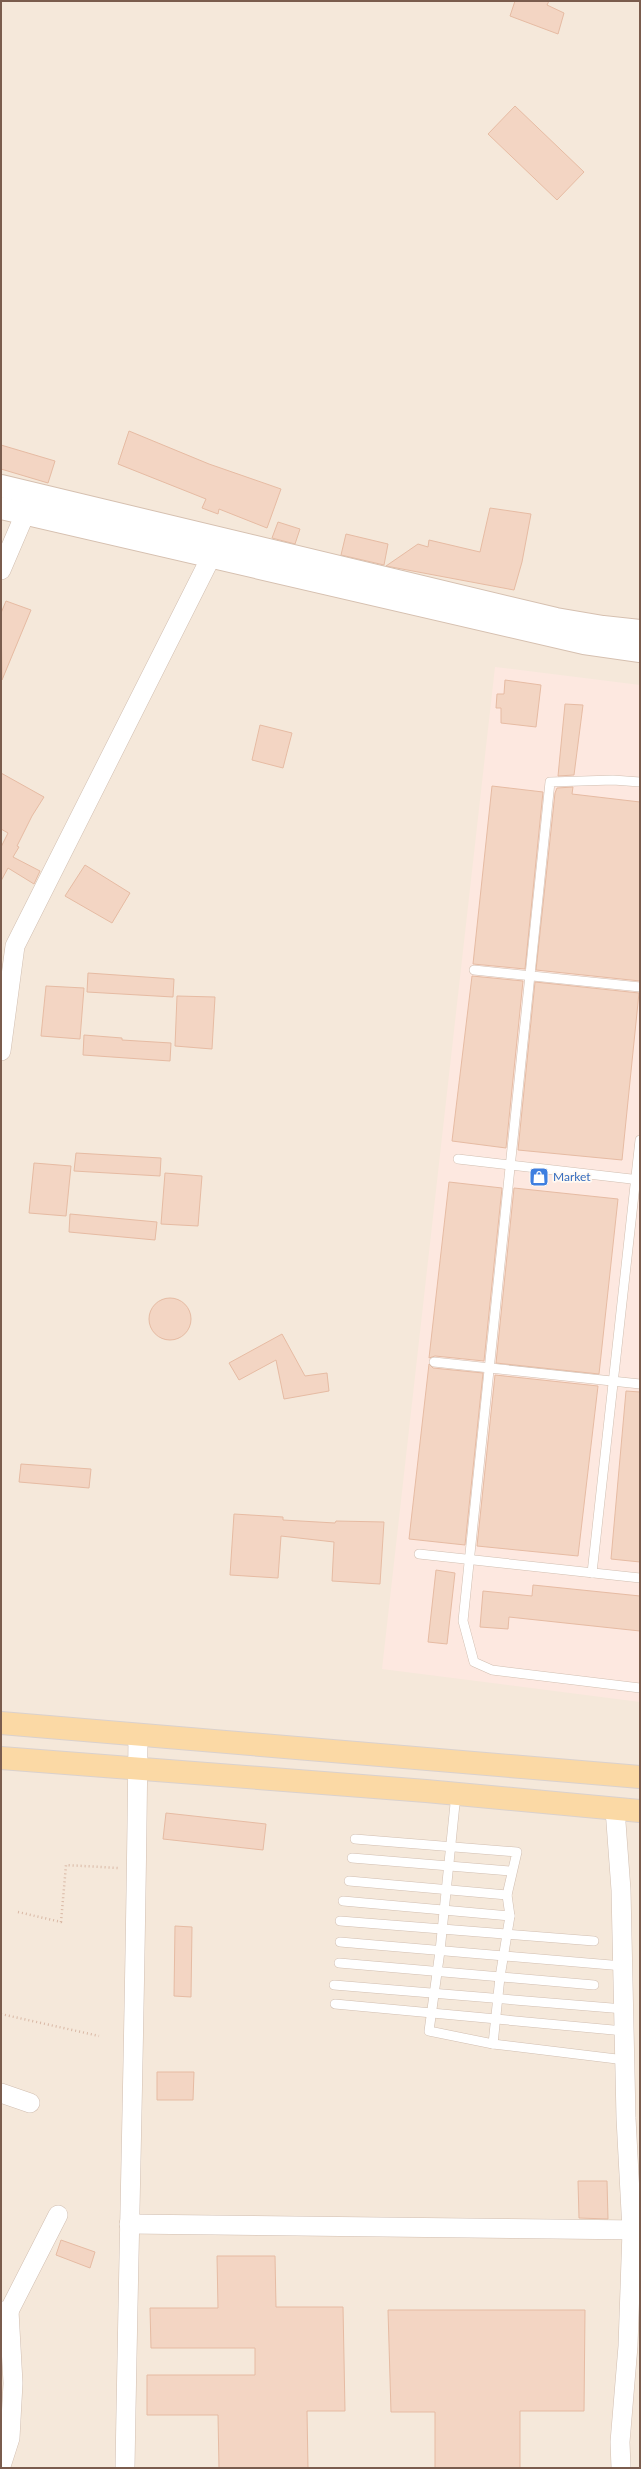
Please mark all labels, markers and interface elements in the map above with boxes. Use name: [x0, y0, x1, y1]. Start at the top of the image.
shop icon: Market: [528, 1166, 550, 1188]
place label: Market: [553, 1169, 591, 1184]

